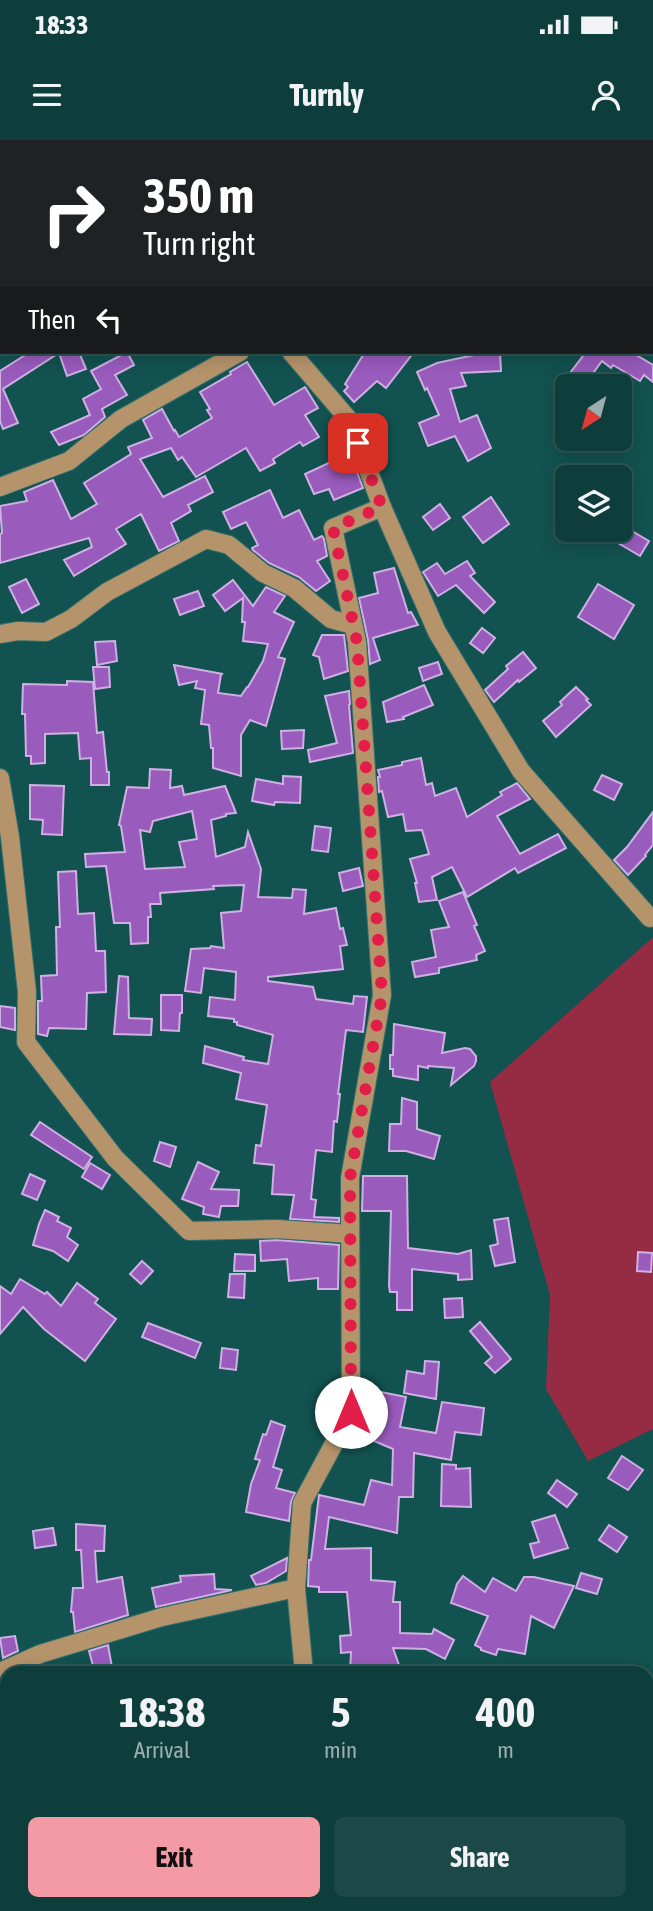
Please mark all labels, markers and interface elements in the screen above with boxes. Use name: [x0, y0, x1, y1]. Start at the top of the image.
text: 18:33: [35, 10, 89, 40]
icon: menu: [28, 76, 66, 114]
text: Turnly: [289, 76, 364, 113]
icon: person: [587, 76, 625, 114]
text: 350 m: [143, 167, 254, 223]
icon: right: [28, 168, 119, 259]
text: Turn right: [143, 225, 256, 262]
icon: left: [90, 301, 128, 339]
text: Then: [28, 305, 76, 335]
north arrow: [555, 374, 632, 452]
map controls: [555, 374, 632, 542]
pin: [328, 413, 388, 473]
icon: arrive: [339, 424, 377, 462]
button: layers: [555, 465, 632, 542]
position arrow: [314, 1375, 388, 1449]
text: 18:38: [119, 1688, 205, 1736]
text: 5: [331, 1688, 350, 1736]
text: 400: [476, 1688, 535, 1736]
text: Arrival: [134, 1737, 190, 1763]
text: min: [324, 1737, 357, 1763]
text: m: [497, 1737, 514, 1763]
button: Exit: [28, 1817, 320, 1897]
button: Share: [334, 1817, 626, 1897]

